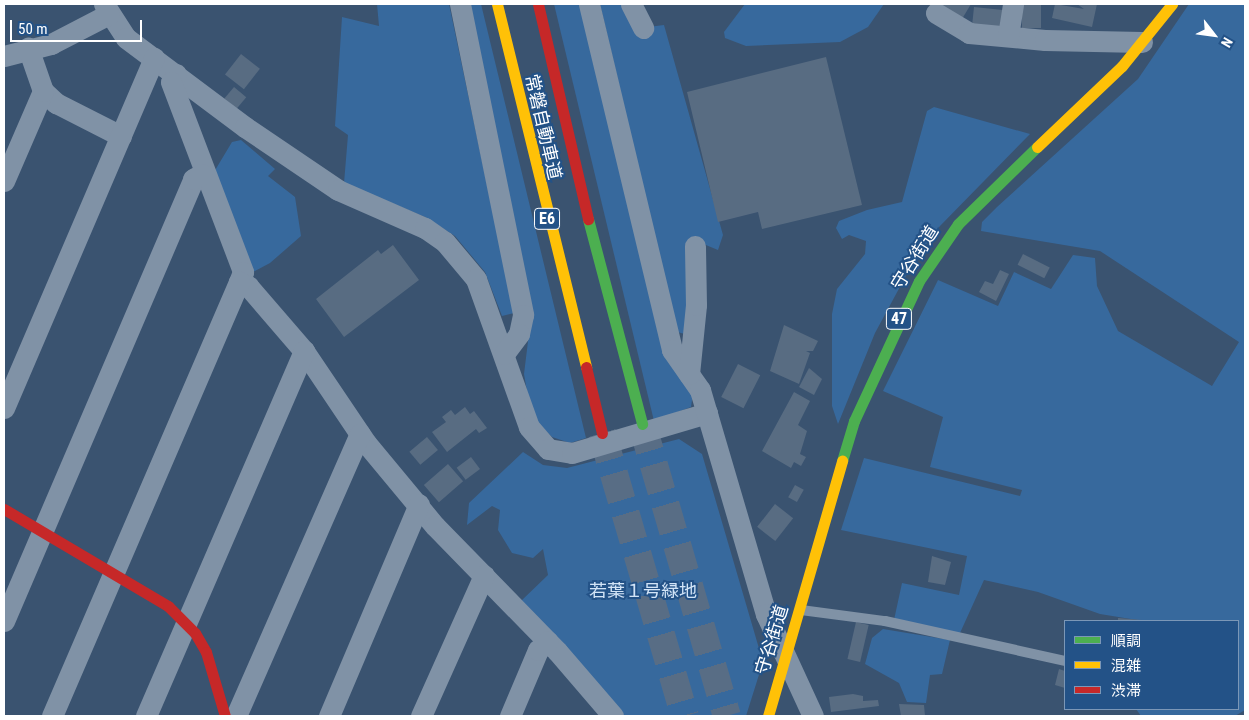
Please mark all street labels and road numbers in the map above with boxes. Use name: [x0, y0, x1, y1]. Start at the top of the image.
street label: 常磐自動車道: [520, 72, 566, 182]
road number: E6: [533, 205, 561, 232]
street label: 守谷街道: [887, 222, 943, 294]
road number: 47: [885, 306, 913, 332]
street label: 守谷街道: [751, 602, 793, 678]

